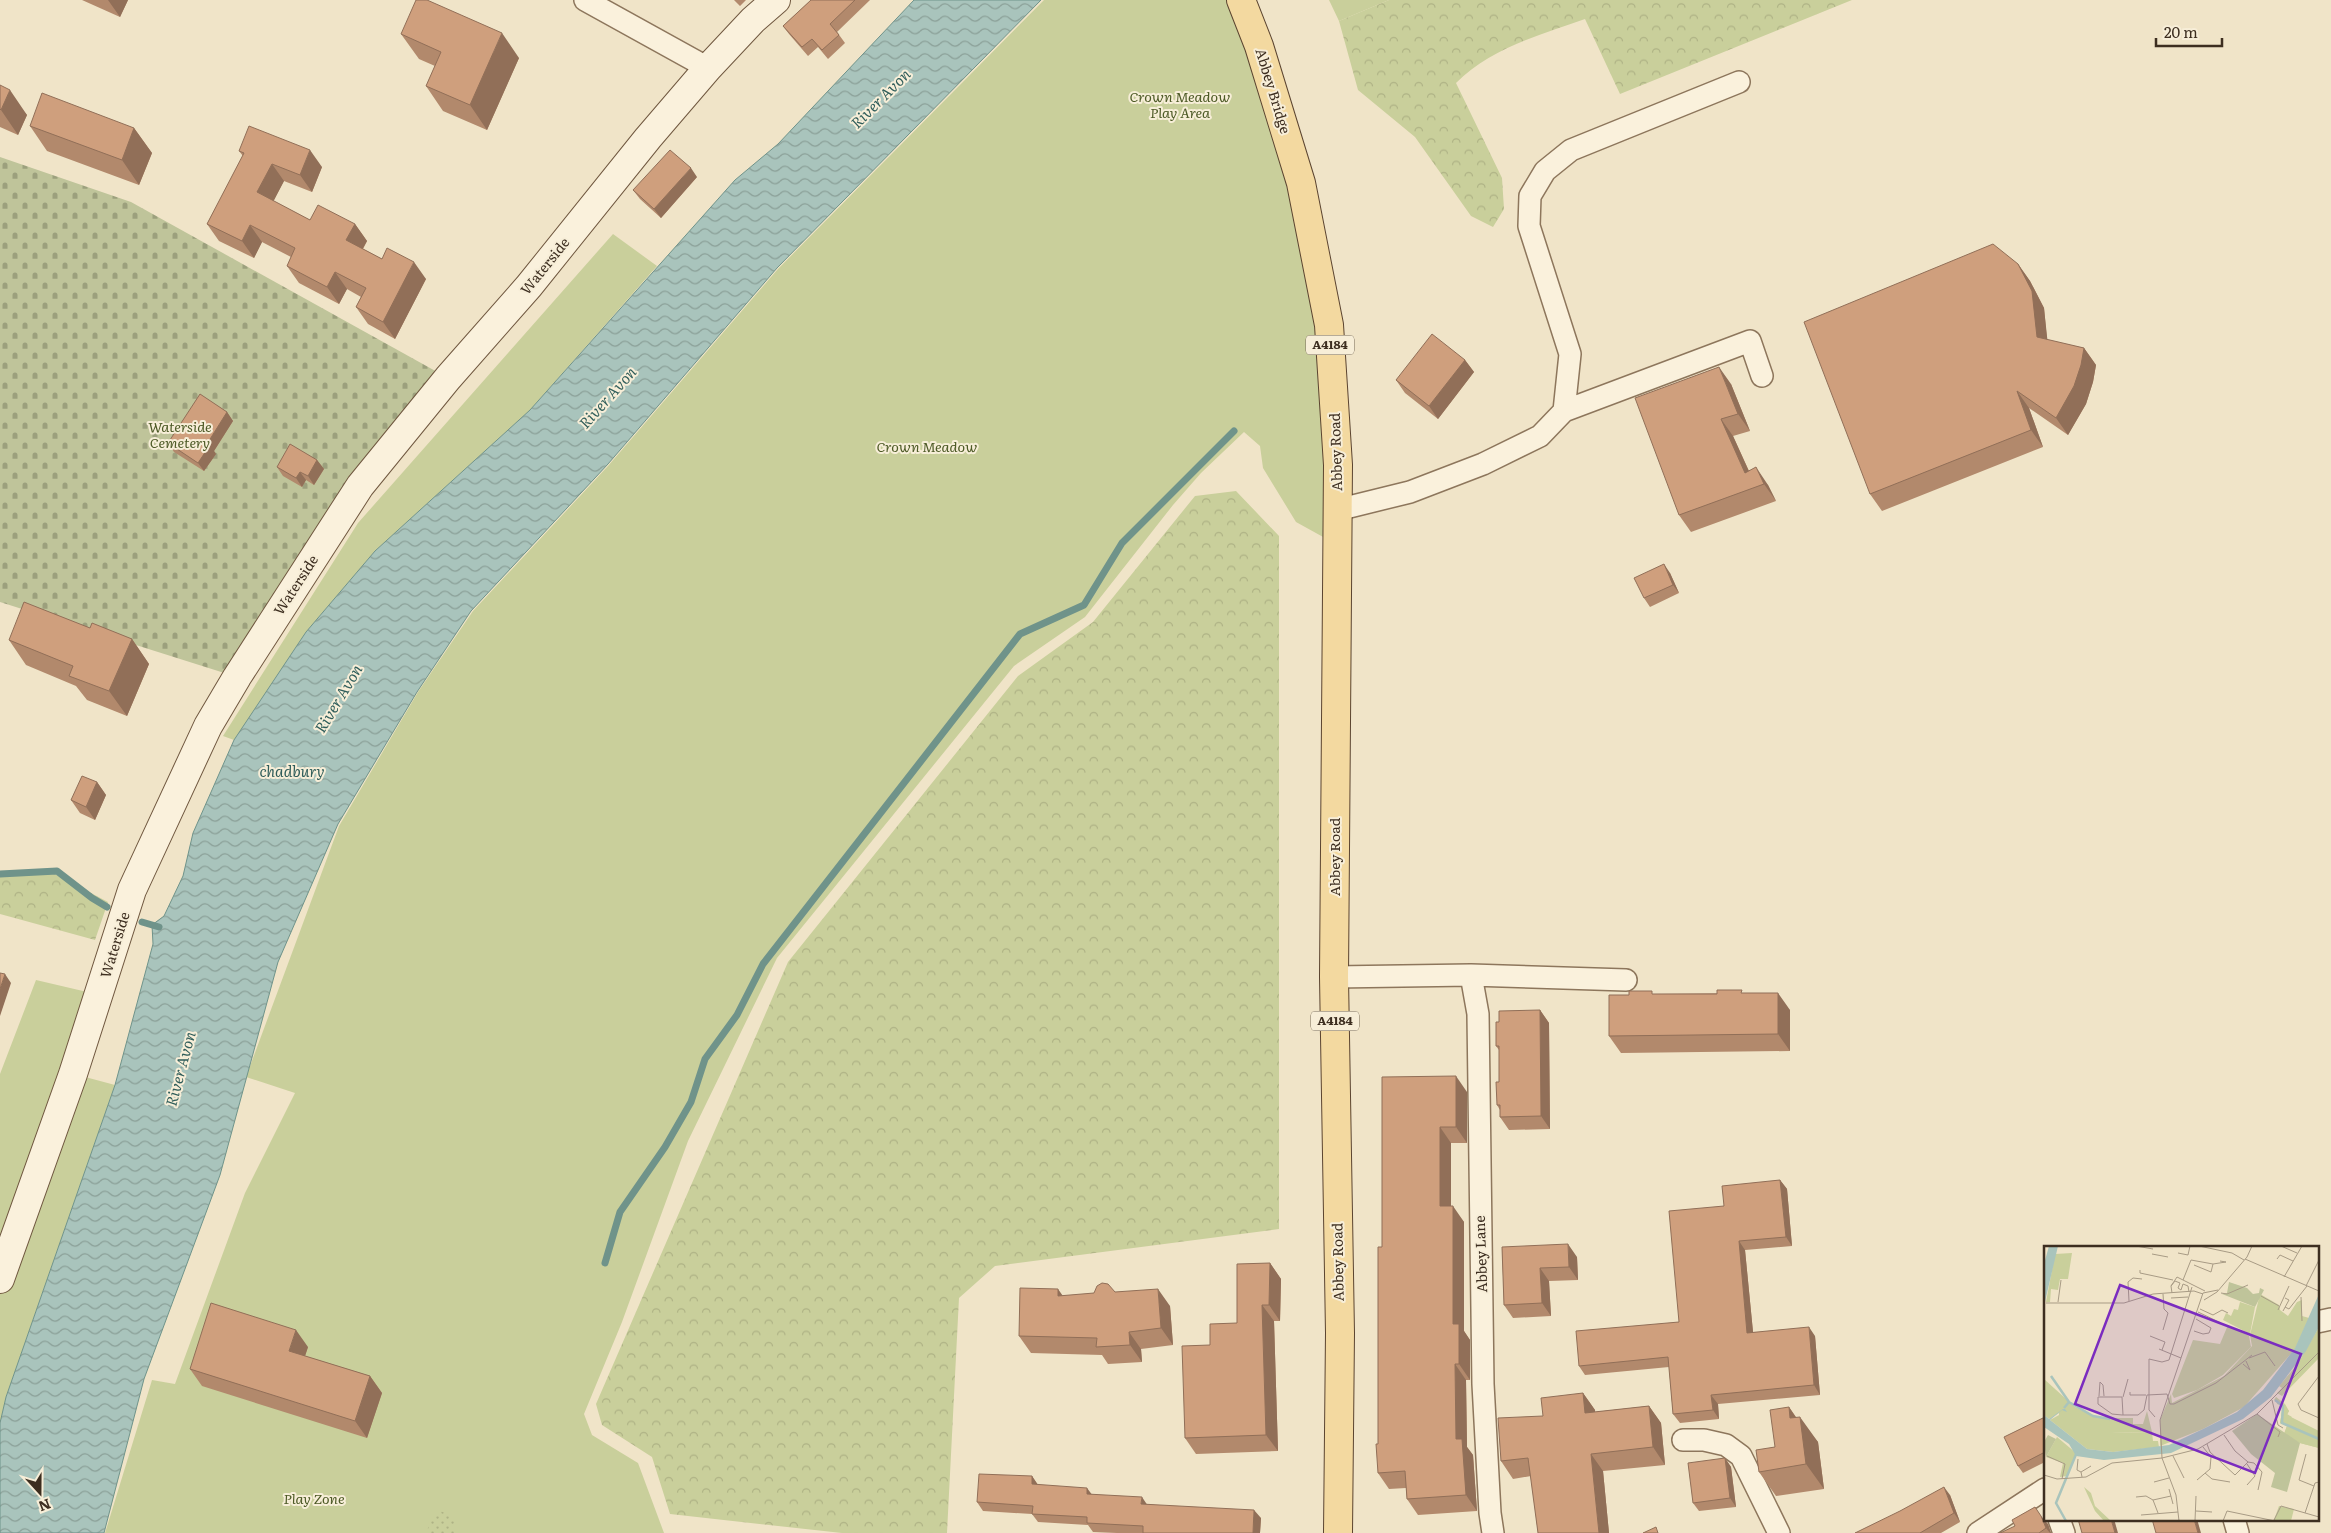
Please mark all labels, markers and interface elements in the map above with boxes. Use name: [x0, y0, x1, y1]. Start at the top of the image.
scale bar: [2156, 15, 2222, 47]
text: 20 m: [2164, 20, 2198, 43]
street label: Abbey Bridge: [1251, 46, 1296, 136]
water label: River Avon: [845, 63, 915, 133]
park label: Crown Meadow Play Area: [1130, 86, 1230, 122]
street label: Waterside: [515, 233, 573, 298]
road number: A4184: [1306, 336, 1354, 354]
water label: River Avon: [573, 361, 641, 433]
street label: Abbey Road: [1324, 412, 1346, 492]
park label: Waterside Cemetery: [148, 416, 212, 452]
park label: Crown Meadow: [877, 436, 977, 456]
street label: Waterside: [268, 550, 322, 619]
water label: River Avon: [308, 659, 367, 737]
water label: chadbury: [259, 759, 325, 782]
street label: Abbey Road: [1324, 817, 1344, 896]
street label: Waterside: [95, 909, 134, 980]
road number: A4184: [1311, 1011, 1359, 1030]
water label: River Avon: [159, 1029, 201, 1109]
street label: Abbey Lane: [1469, 1215, 1491, 1293]
street label: Abbey Road: [1326, 1222, 1348, 1301]
inset map: [2044, 1246, 2318, 1520]
north arrow: [15, 1468, 65, 1518]
park label: Play Zone: [283, 1488, 345, 1508]
text: N: [36, 1495, 54, 1518]

